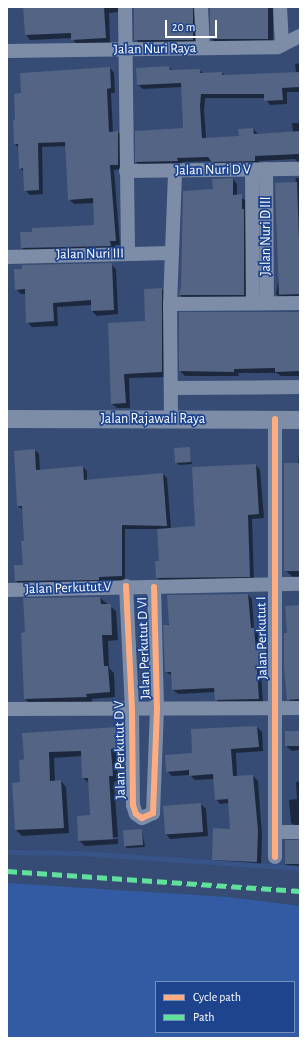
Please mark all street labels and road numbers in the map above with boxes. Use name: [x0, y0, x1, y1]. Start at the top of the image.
street label: Jalan Nuri Raya: [114, 40, 196, 58]
street label: Jalan Nuri D V: [175, 161, 251, 179]
street label: Jalan Nuri D III: [258, 196, 274, 276]
street label: Jalan Nuri III: [56, 245, 124, 263]
street label: Jalan Rajawali Raya: [101, 411, 205, 427]
street label: Jalan Perkutut.V: [24, 578, 112, 598]
street label: Jalan Perkutut I: [253, 596, 271, 680]
street label: Jalan Perkutut D VI: [134, 597, 154, 699]
street label: Jalan Perkutut D V: [111, 701, 129, 799]

